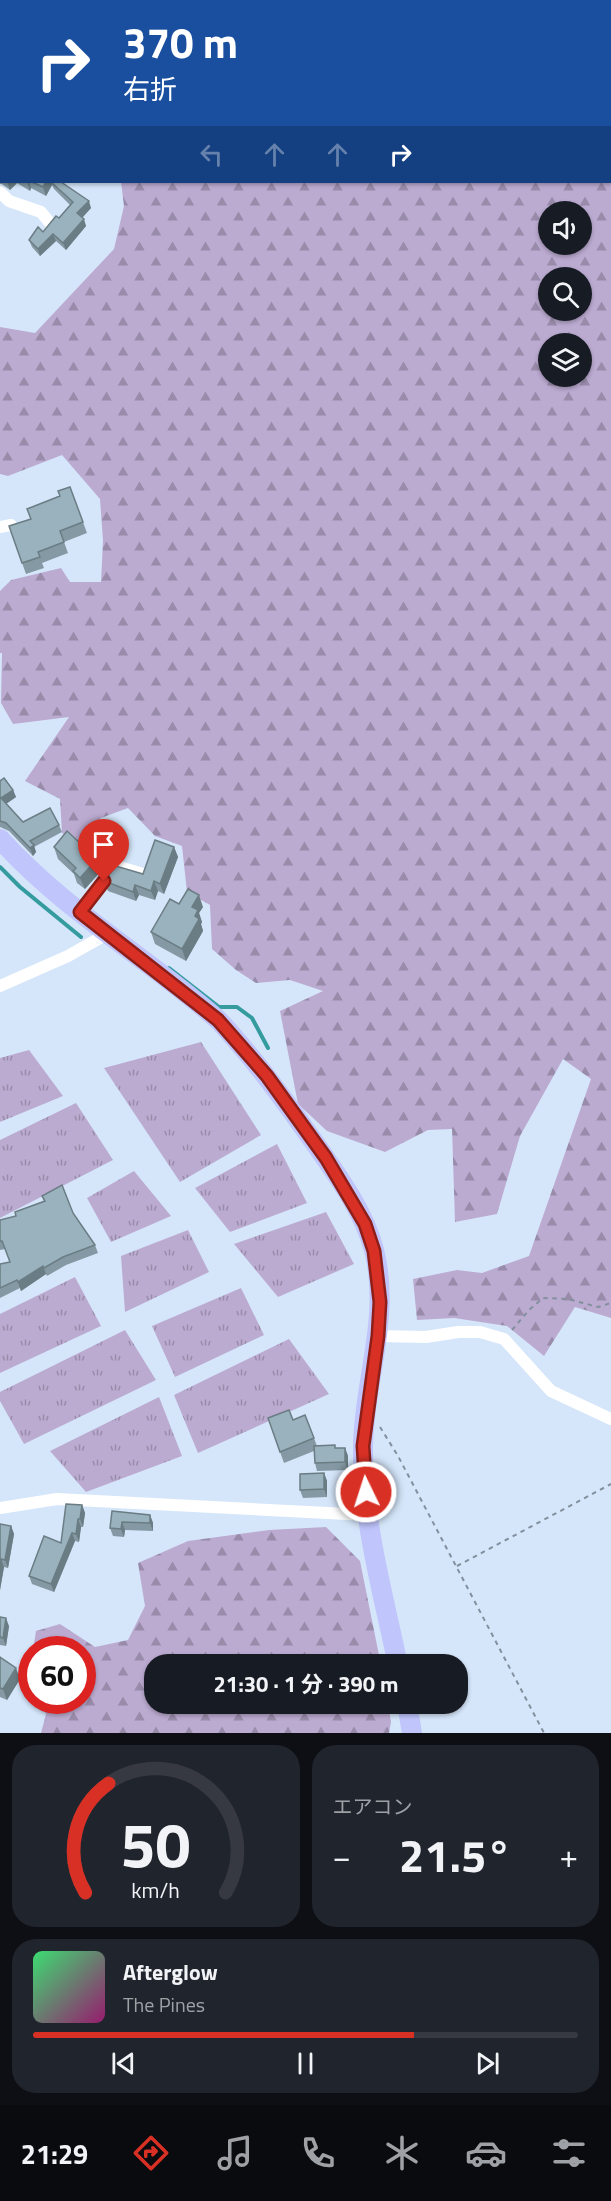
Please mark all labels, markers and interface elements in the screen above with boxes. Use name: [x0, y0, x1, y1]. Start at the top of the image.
text: 370 m: [123, 10, 238, 74]
icon: right: [24, 24, 102, 102]
text: 右折: [123, 68, 177, 109]
icon: left: [195, 138, 228, 171]
icon: ahead: [258, 138, 291, 171]
icon: ahead: [321, 138, 354, 171]
icon: right: [384, 138, 417, 171]
map controls: [538, 201, 592, 387]
button: sound: [538, 201, 592, 255]
button: search: [538, 267, 592, 321]
button: layers: [538, 333, 592, 387]
pin: [78, 819, 129, 881]
icon: arrive: [87, 828, 120, 861]
position arrow: [334, 1460, 398, 1524]
speed limit sign: 60: [18, 1636, 96, 1714]
text: 21:30 · 1 分 · 390 m: [214, 1667, 398, 1701]
text: エアコン: [333, 1791, 413, 1822]
text: 50: [121, 1796, 191, 1891]
text: 21.5°: [399, 1821, 511, 1889]
text: −: [333, 1831, 351, 1881]
text: +: [560, 1831, 578, 1881]
text: km/h: [131, 1874, 180, 1906]
text: Afterglow: [123, 1955, 218, 1989]
text: The Pines: [123, 1989, 205, 2020]
icon: previous: [107, 2047, 140, 2080]
icon: pause: [289, 2047, 322, 2080]
icon: next: [471, 2047, 504, 2080]
icon: directions: [130, 2132, 172, 2174]
icon: music: [214, 2132, 256, 2174]
icon: phone: [297, 2132, 339, 2174]
icon: climate: [381, 2132, 423, 2174]
icon: car: [465, 2132, 507, 2174]
icon: filters: [548, 2132, 590, 2174]
text: 21:29: [21, 2133, 88, 2174]

